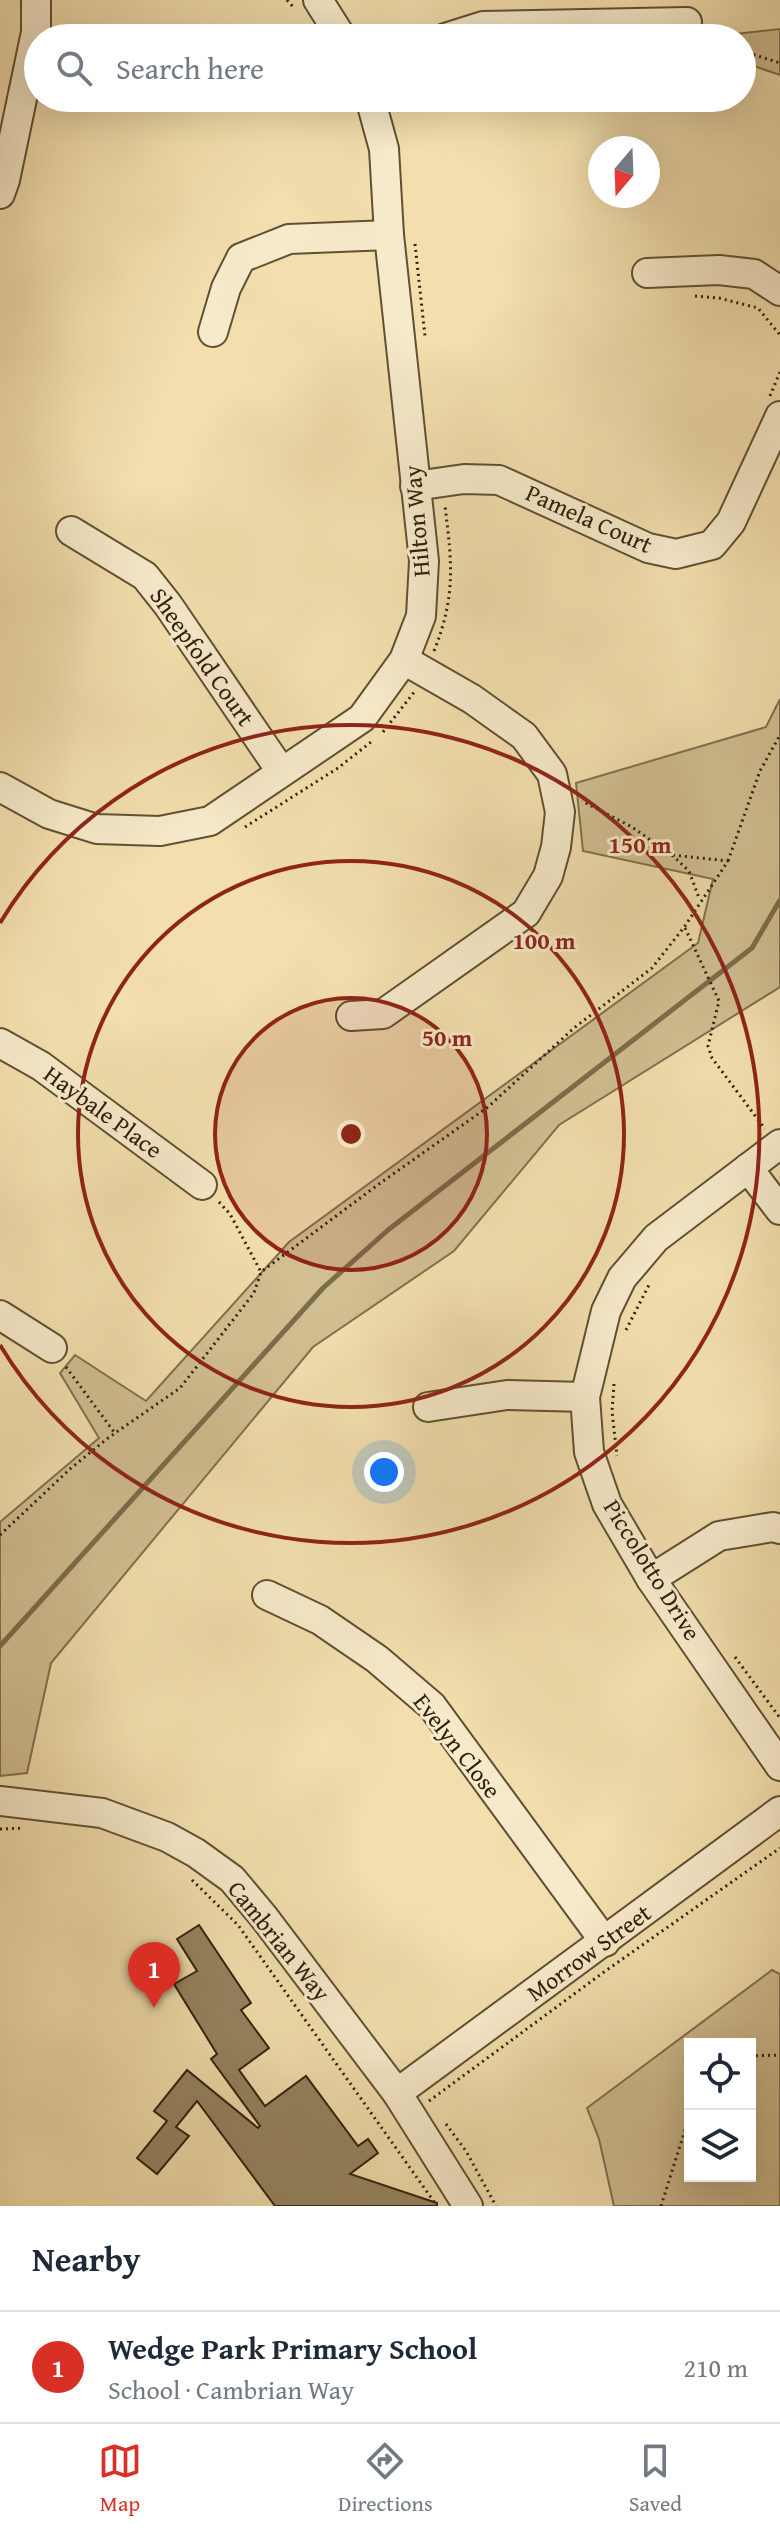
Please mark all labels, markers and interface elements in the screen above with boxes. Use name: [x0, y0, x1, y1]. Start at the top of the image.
search box: [24, 24, 756, 112]
icon: search: [52, 46, 96, 90]
text: Search here: [116, 46, 264, 90]
north arrow: [588, 136, 660, 208]
street label: Hilton Way: [394, 464, 439, 578]
street label: Pamela Court: [520, 475, 659, 562]
street label: Sheepfold Court: [142, 580, 264, 734]
text: 150 m: [608, 827, 672, 862]
text: 100 m: [512, 923, 576, 958]
text: 50 m: [422, 1020, 473, 1055]
street label: Haybale Place: [37, 1057, 170, 1167]
centre of rings: [337, 1120, 365, 1148]
your location: [364, 1452, 404, 1492]
street label: Piccolotto Drive: [595, 1492, 710, 1647]
street label: Evelyn Close: [405, 1686, 510, 1806]
street label: Cambrian Way: [220, 1873, 339, 2008]
street label: Morrow Street: [519, 1895, 659, 2010]
pin: 1: [128, 1942, 180, 2008]
map controls: [684, 2038, 756, 2182]
button: locate: [684, 2038, 756, 2110]
button: layers: [684, 2110, 756, 2182]
text: Nearby: [32, 2234, 141, 2283]
text: Wedge Park Primary School: [108, 2326, 477, 2370]
text: 1: [51, 2348, 65, 2387]
text: 210 m: [683, 2348, 748, 2387]
text: School · Cambrian Way: [108, 2370, 354, 2409]
tab: Map: [98, 2439, 142, 2519]
tab: Directions: [338, 2439, 433, 2519]
tab: Saved: [629, 2439, 682, 2519]

